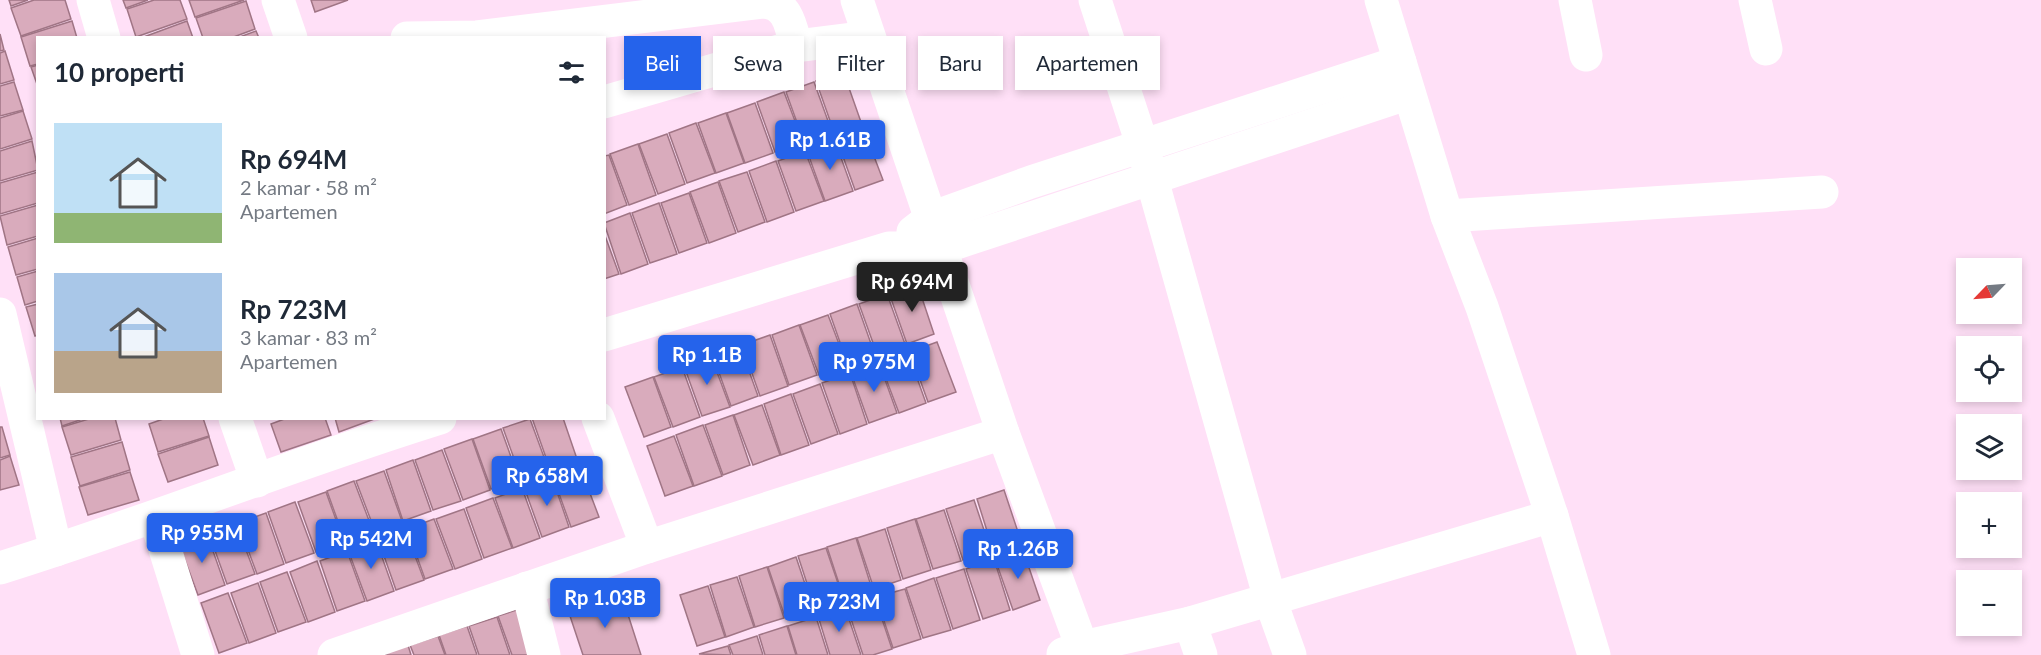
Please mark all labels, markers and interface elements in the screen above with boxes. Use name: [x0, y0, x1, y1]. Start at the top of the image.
chip: Beli: [624, 36, 701, 90]
chip: Sewa: [713, 36, 804, 90]
chip: Filter: [816, 36, 906, 90]
chip: Baru: [918, 36, 1003, 90]
chip: Apartemen: [1015, 36, 1160, 90]
text: 10 properti: [54, 56, 185, 88]
icon: filters: [555, 56, 588, 89]
pin: Rp 1.61B: [768, 120, 892, 171]
text: Rp 1.61B: [789, 127, 871, 151]
text: Rp 694M: [240, 143, 347, 175]
icon: home: [102, 147, 174, 219]
text: 2 kamar · 58 m²: [240, 175, 377, 199]
text: Apartemen: [240, 199, 338, 223]
north arrow: [1956, 258, 2022, 324]
map controls: [1956, 258, 2022, 636]
pin: Rp 694M: [857, 262, 967, 313]
text: Rp 694M: [871, 269, 953, 293]
text: Rp 723M: [240, 293, 347, 325]
icon: home: [102, 297, 174, 369]
text: 3 kamar · 83 m²: [240, 325, 377, 349]
pin: Rp 1.1B: [652, 335, 762, 386]
button: locate: [1956, 336, 2022, 402]
text: Rp 1.1B: [672, 342, 742, 366]
pin: Rp 975M: [819, 342, 929, 393]
text: Apartemen: [240, 349, 338, 373]
text: Rp 975M: [833, 349, 915, 373]
button: layers: [1956, 414, 2022, 480]
pin: Rp 658M: [492, 456, 602, 507]
text: Rp 658M: [506, 463, 588, 487]
button: +: [1956, 492, 2022, 558]
pin: Rp 955M: [147, 513, 257, 564]
pin: Rp 542M: [316, 519, 426, 570]
text: Rp 955M: [161, 520, 243, 544]
text: Rp 542M: [330, 526, 412, 550]
pin: Rp 1.26B: [956, 529, 1080, 580]
text: Rp 1.26B: [977, 536, 1059, 560]
button: −: [1956, 570, 2022, 636]
pin: Rp 1.03B: [543, 578, 667, 629]
pin: Rp 723M: [784, 582, 894, 633]
text: Rp 1.03B: [564, 585, 646, 609]
text: Rp 723M: [798, 589, 880, 613]

